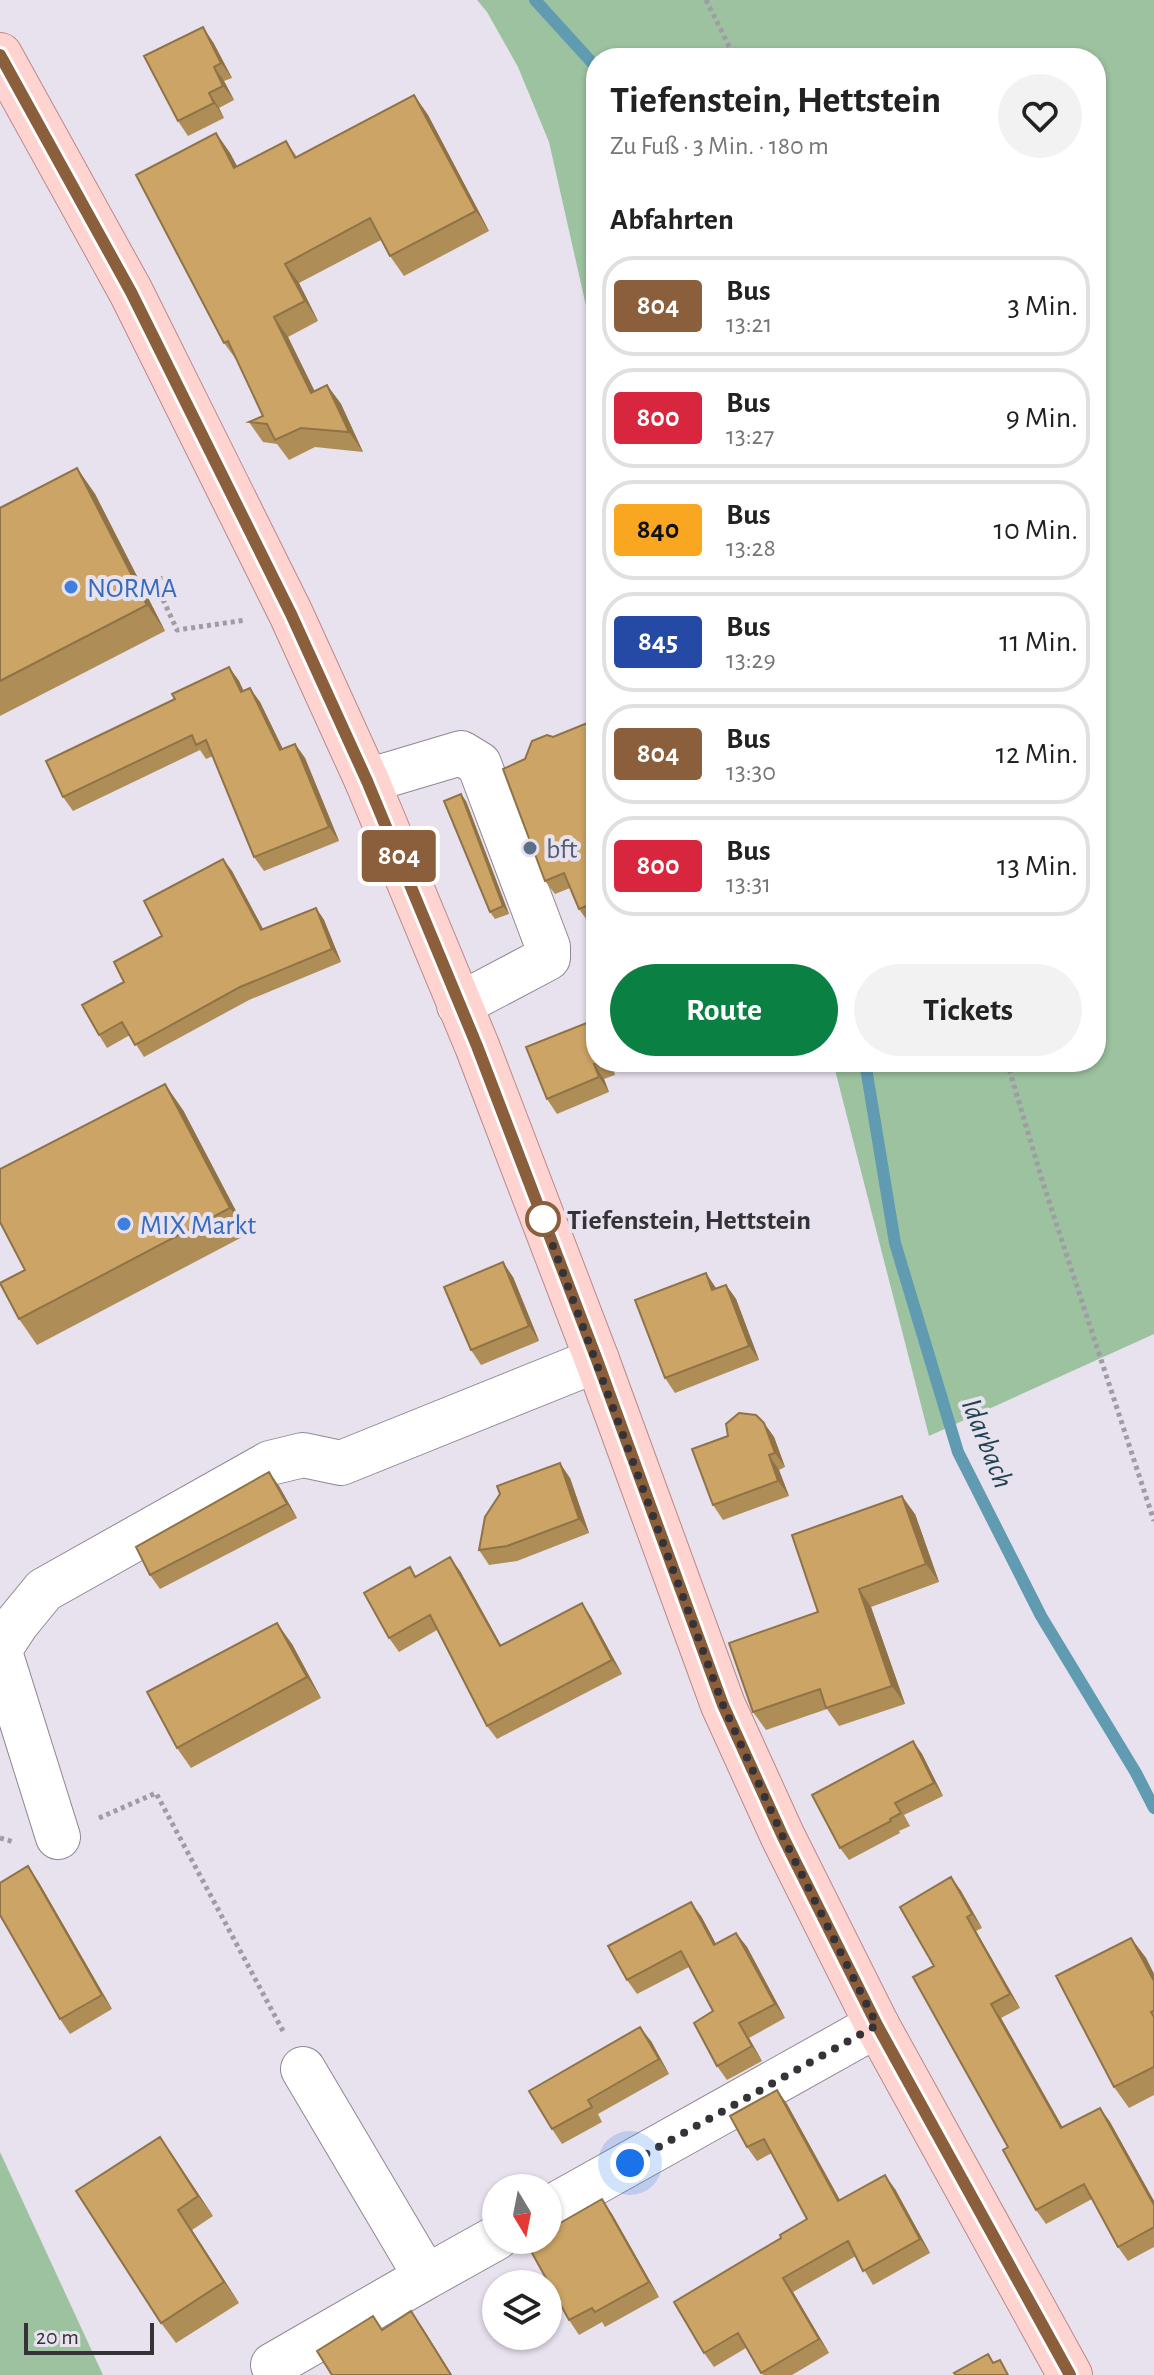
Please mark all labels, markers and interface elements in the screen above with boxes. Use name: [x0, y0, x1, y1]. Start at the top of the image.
button: heart: [998, 74, 1082, 158]
text: Tiefenstein, Hettstein: [610, 82, 941, 120]
text: Zu Fuß · 3 Min. · 180 m: [610, 133, 829, 159]
text: Abfahrten: [610, 205, 734, 235]
text: Bus: [726, 276, 771, 306]
text: 3 Min.: [1007, 291, 1078, 321]
text: 804: [637, 292, 679, 320]
text: 13:21: [726, 311, 772, 337]
text: Bus: [726, 388, 771, 418]
text: 9 Min.: [1006, 403, 1078, 433]
text: 800: [637, 404, 679, 432]
text: 13:27: [726, 423, 774, 449]
text: Bus: [726, 500, 771, 530]
text: 10 Min.: [994, 515, 1078, 545]
text: 840: [637, 516, 679, 544]
text: 13:28: [726, 535, 776, 561]
place label: NORMA: [87, 575, 177, 603]
marker: NORMA: [62, 578, 80, 596]
text: Bus: [726, 612, 771, 642]
text: 11 Min.: [999, 627, 1078, 657]
text: 845: [638, 628, 678, 656]
text: 13:29: [726, 647, 776, 673]
text: Bus: [726, 724, 771, 754]
text: 12 Min.: [996, 739, 1078, 769]
text: 804: [637, 740, 679, 768]
text: 13:30: [726, 759, 776, 785]
line badge: 804: [353, 830, 445, 882]
place label: bft: [546, 836, 578, 864]
text: Bus: [726, 836, 771, 866]
marker: bft: [521, 839, 539, 857]
text: 804: [378, 842, 420, 870]
text: 13 Min.: [997, 851, 1078, 881]
text: 800: [637, 852, 679, 880]
text: 13:31: [726, 871, 771, 897]
button: Route: [610, 964, 838, 1056]
button: Tickets: [854, 964, 1082, 1056]
marker: Tiefenstein, Hettstein: [526, 1202, 560, 1236]
place label: Tiefenstein, Hettstein: [567, 1207, 811, 1235]
place label: MIX Markt: [140, 1212, 256, 1240]
marker: MIX Markt: [115, 1215, 133, 1233]
water label: Idarbach: [956, 1394, 1019, 1493]
your location: [610, 2143, 650, 2183]
north arrow: [482, 2174, 562, 2254]
map controls: [482, 2174, 562, 2350]
button: layers: [482, 2270, 562, 2350]
scale bar: [24, 2319, 154, 2355]
text: 20 m: [36, 2326, 79, 2348]

